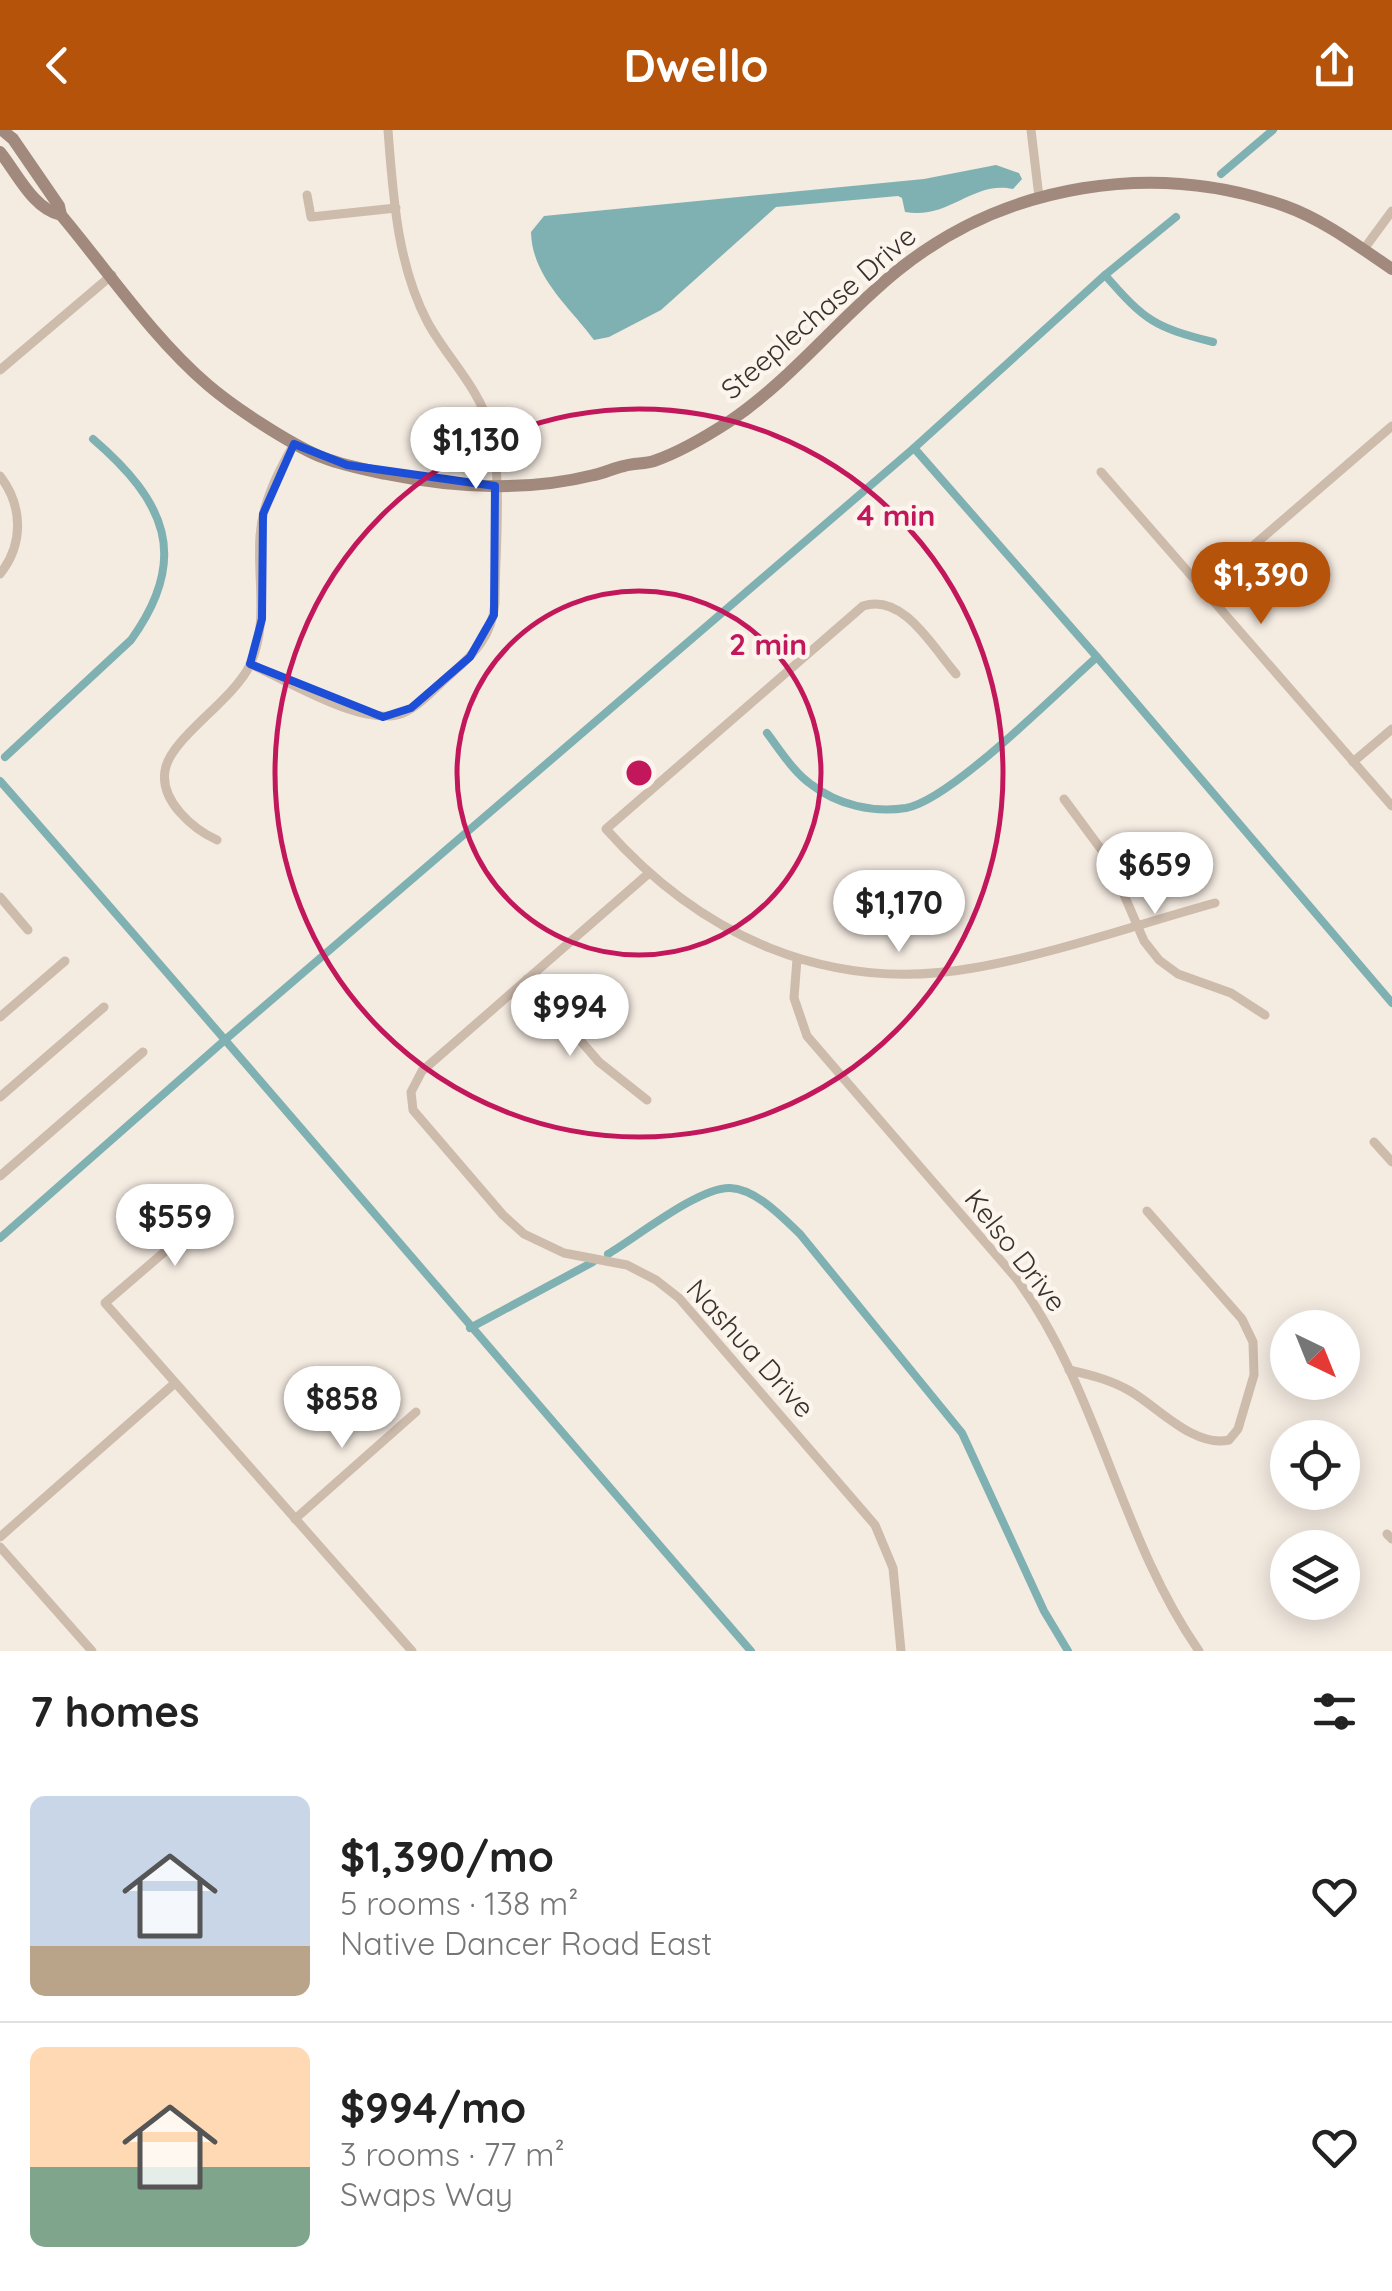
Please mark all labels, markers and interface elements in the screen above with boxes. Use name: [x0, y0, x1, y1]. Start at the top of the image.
text: Dwello: [623, 37, 769, 93]
icon: back: [30, 38, 85, 93]
icon: share: [1307, 38, 1362, 93]
street label: Steeplechase Drive: [713, 218, 923, 406]
pin: $1,130: [395, 407, 557, 492]
text: $1,130: [432, 419, 520, 459]
text: 4 min: [857, 496, 935, 534]
pin: $1,390: [1180, 542, 1342, 627]
text: $1,390: [1213, 554, 1309, 594]
text: 2 min: [729, 625, 807, 663]
centre of rings: [621, 755, 657, 791]
pin: $659: [1096, 832, 1214, 917]
text: $659: [1118, 844, 1192, 884]
pin: $1,170: [818, 870, 980, 955]
text: $1,170: [855, 882, 943, 922]
pin: $994: [511, 974, 629, 1059]
text: $994: [533, 986, 607, 1026]
street label: Kelso Drive: [957, 1182, 1075, 1318]
pin: $559: [116, 1184, 234, 1269]
text: $559: [138, 1196, 212, 1236]
street label: Nashua Drive: [680, 1272, 822, 1424]
north arrow: [1270, 1310, 1360, 1400]
map controls: [1270, 1310, 1360, 1620]
pin: $858: [283, 1366, 401, 1451]
text: $858: [306, 1378, 378, 1418]
button: locate: [1270, 1420, 1360, 1510]
button: layers: [1270, 1530, 1360, 1620]
icon: filters: [1307, 1684, 1362, 1739]
text: 7 homes: [30, 1685, 199, 1738]
text: $1,390/mo: [340, 1830, 554, 1883]
icon: home: [110, 1836, 230, 1956]
icon: heart: [1307, 1869, 1362, 1924]
text: 5 rooms · 138 m²: [340, 1883, 578, 1923]
text: Native Dancer Road East: [340, 1923, 712, 1963]
text: $994/mo: [340, 2081, 526, 2134]
icon: home: [110, 2087, 230, 2207]
icon: heart: [1307, 2120, 1362, 2175]
text: 3 rooms · 77 m²: [340, 2134, 565, 2174]
text: Swaps Way: [340, 2174, 513, 2214]

